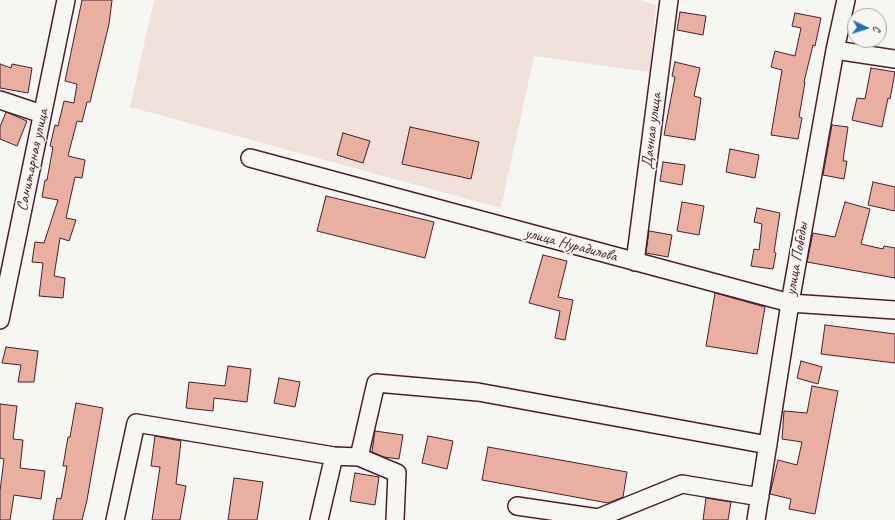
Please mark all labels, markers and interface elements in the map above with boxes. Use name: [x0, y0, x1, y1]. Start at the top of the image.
north arrow: [847, 8, 887, 48]
text: С: [871, 26, 885, 32]
street label: Дачная улица: [638, 92, 666, 170]
street label: Санитарная улица: [13, 107, 53, 213]
street label: улица Победы: [781, 221, 813, 297]
street label: улица Нурадилова: [523, 223, 619, 267]

